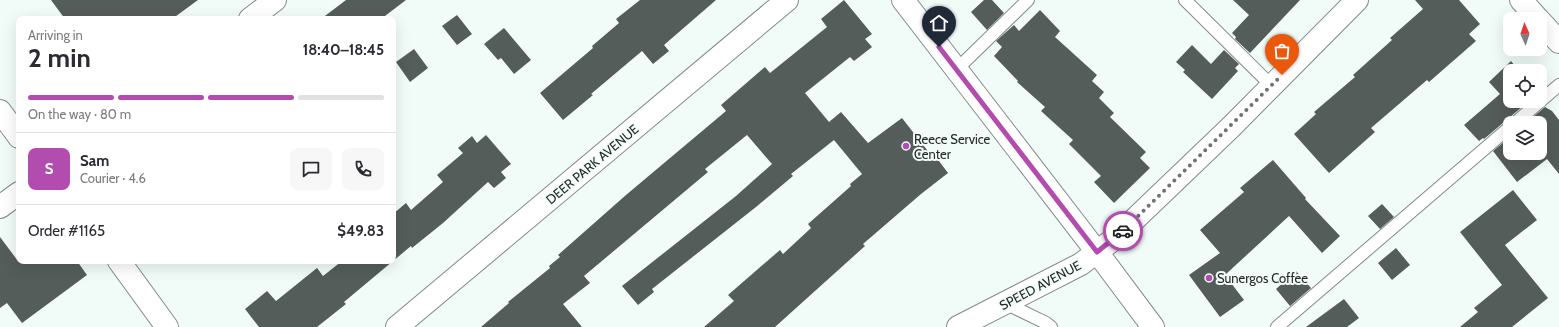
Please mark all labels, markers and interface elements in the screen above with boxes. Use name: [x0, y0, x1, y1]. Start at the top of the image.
pin: [922, 6, 956, 47]
icon: home: [928, 12, 950, 34]
north arrow: [1503, 12, 1547, 56]
map controls: [1503, 12, 1547, 160]
text: Arriving in: [28, 27, 83, 43]
pin: [1265, 34, 1299, 75]
icon: bag: [1271, 40, 1293, 62]
text: 18:40–18:45: [303, 41, 384, 59]
text: 2 min: [28, 42, 91, 74]
button: locate: [1503, 64, 1547, 108]
text: On the way · 80 m: [28, 106, 131, 122]
button: layers: [1503, 116, 1547, 160]
street label: DEER PARK AVENUE: [542, 121, 642, 207]
place label: Reece Service Center: [914, 131, 991, 162]
marker: Reece Service Center: [901, 141, 911, 151]
button: chat: [290, 148, 332, 190]
button: phone: [342, 148, 384, 190]
text: Sam: [80, 152, 109, 170]
text: S: [45, 160, 53, 178]
text: Courier · 4.6: [80, 170, 146, 186]
courier: [1103, 211, 1143, 251]
icon: car: [1112, 220, 1134, 242]
text: Order #1165: [28, 222, 105, 240]
text: $49.83: [337, 222, 384, 240]
street label: SPEED AVENUE: [996, 257, 1084, 313]
place label: Sunergos Coffee: [1217, 270, 1308, 286]
marker: Sunergos Coffee: [1204, 273, 1214, 283]

